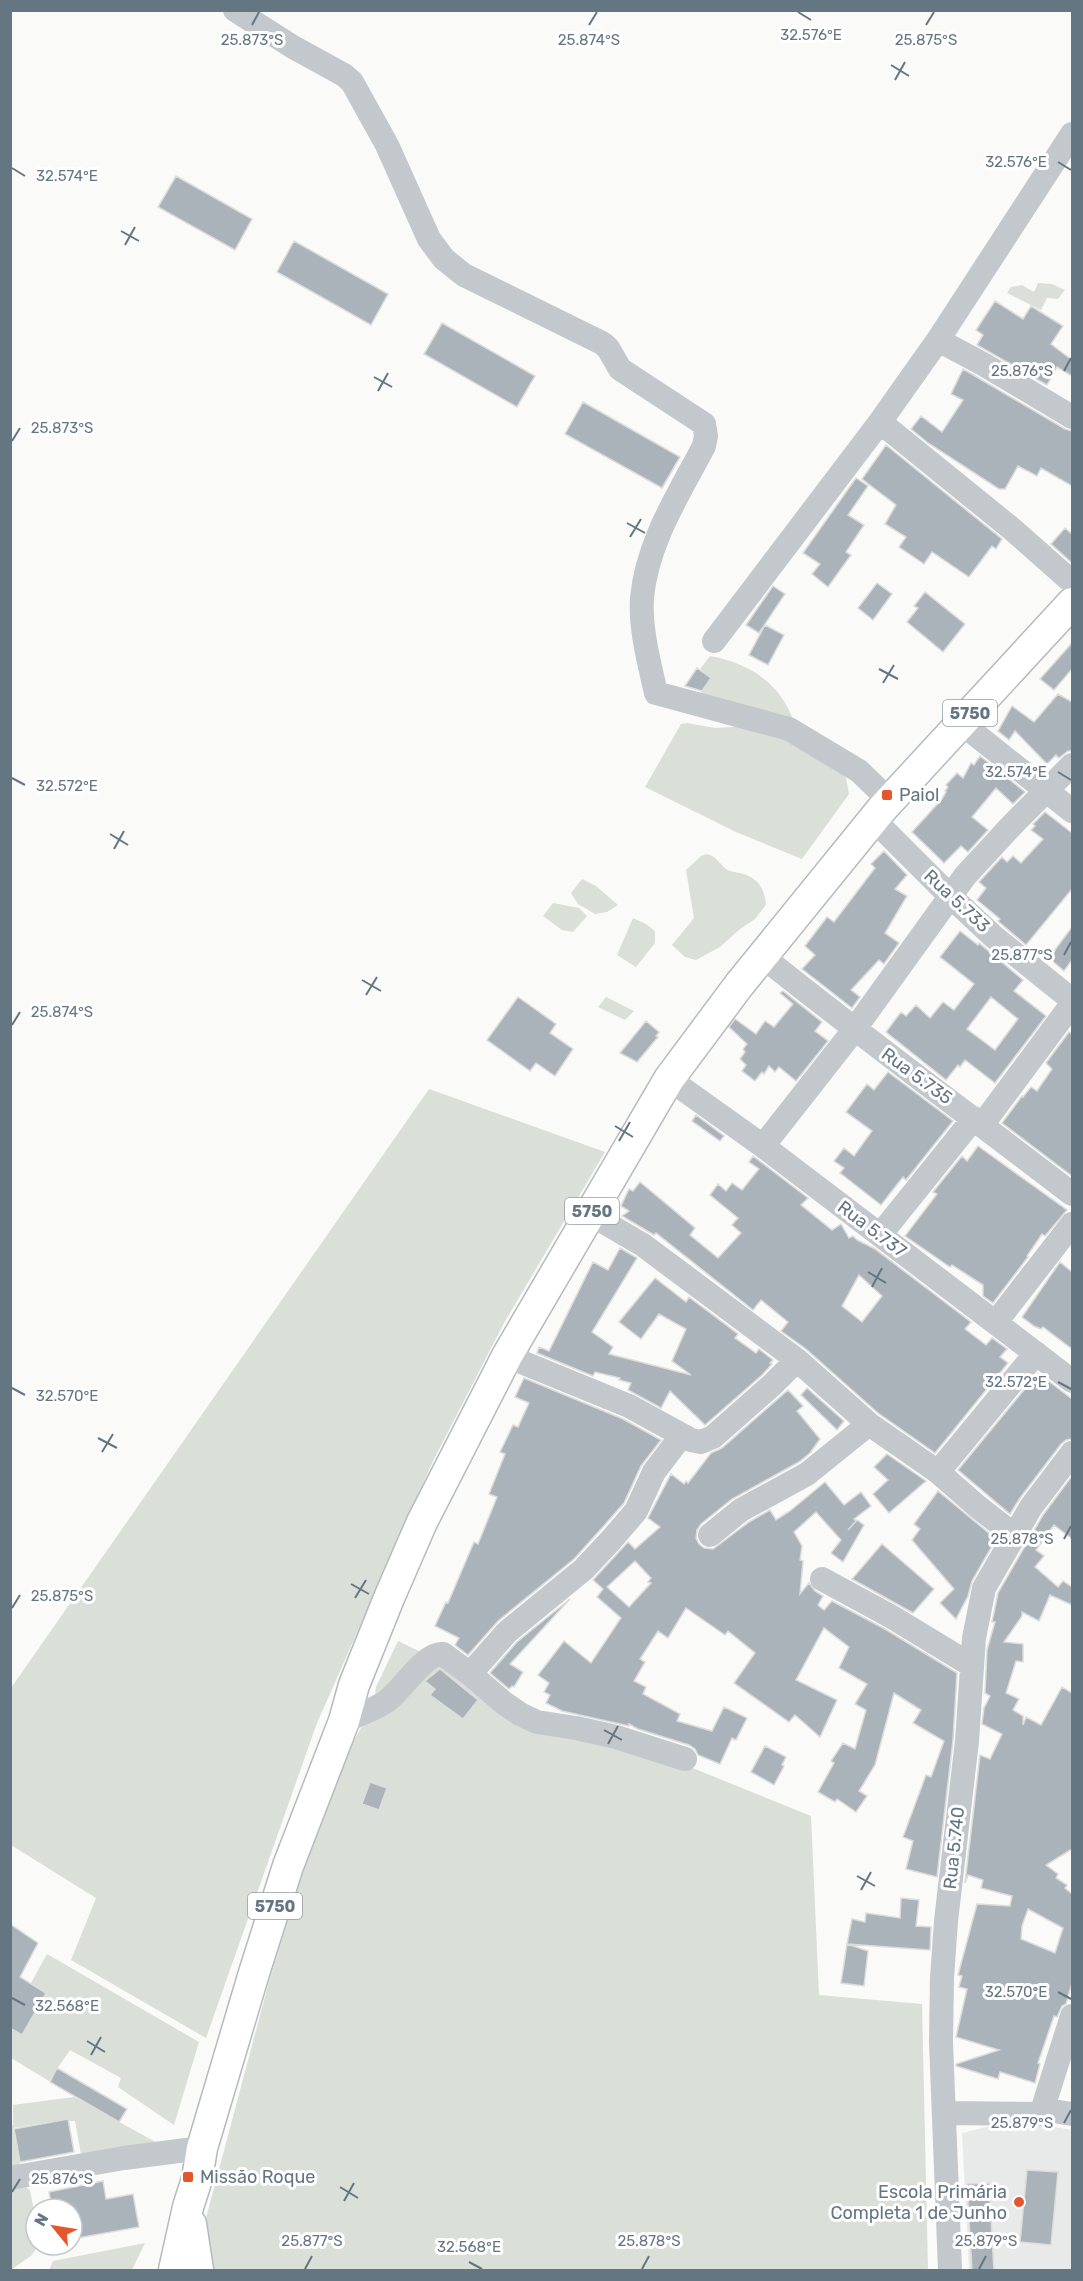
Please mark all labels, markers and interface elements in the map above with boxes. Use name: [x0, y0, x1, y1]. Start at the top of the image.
text: 32.576°E: [780, 26, 842, 44]
text: 25.873°S: [221, 31, 283, 49]
text: 25.874°S: [558, 31, 620, 49]
text: 25.875°S: [895, 31, 957, 49]
text: 32.576°E: [985, 153, 1047, 171]
text: 32.574°E: [36, 167, 98, 185]
text: 25.876°S: [991, 362, 1053, 380]
text: 25.873°S: [31, 419, 93, 437]
road number: 5750: [943, 700, 997, 726]
text: 32.574°E: [985, 763, 1047, 781]
text: 32.572°E: [36, 777, 98, 795]
place label: Paiol: [899, 784, 939, 806]
marker: Paiol: [880, 788, 894, 802]
street label: Rua 5.733: [919, 865, 995, 937]
text: 25.877°S: [991, 946, 1053, 964]
text: 25.874°S: [31, 1003, 93, 1021]
street label: Rua 5.735: [877, 1043, 957, 1109]
street label: Rua 5.737: [833, 1196, 911, 1262]
road number: 5750: [565, 1198, 619, 1224]
text: 32.572°E: [985, 1373, 1047, 1391]
text: 32.570°E: [36, 1387, 98, 1405]
text: 25.878°S: [990, 1530, 1054, 1548]
text: 25.875°S: [31, 1587, 93, 1605]
street label: Rua 5.740: [939, 1806, 969, 1890]
road number: 5750: [248, 1893, 302, 1919]
text: 32.570°E: [985, 1983, 1047, 2001]
text: 32.568°E: [35, 1997, 99, 2015]
text: 25.879°S: [991, 2114, 1053, 2132]
place label: Missão Roque: [200, 2166, 315, 2188]
text: 25.876°S: [31, 2170, 93, 2188]
marker: Missão Roque: [181, 2170, 195, 2184]
place label: Escola Primária Completa 1 de Junho: [830, 2181, 1007, 2224]
marker: Escola Primária Completa 1 de Junho: [1012, 2195, 1026, 2209]
north arrow: [24, 2197, 84, 2257]
text: N: [30, 2210, 53, 2229]
text: 25.877°S: [281, 2232, 343, 2250]
text: 25.878°S: [617, 2232, 681, 2250]
text: 25.879°S: [955, 2232, 1017, 2250]
text: 32.568°E: [437, 2238, 501, 2256]

